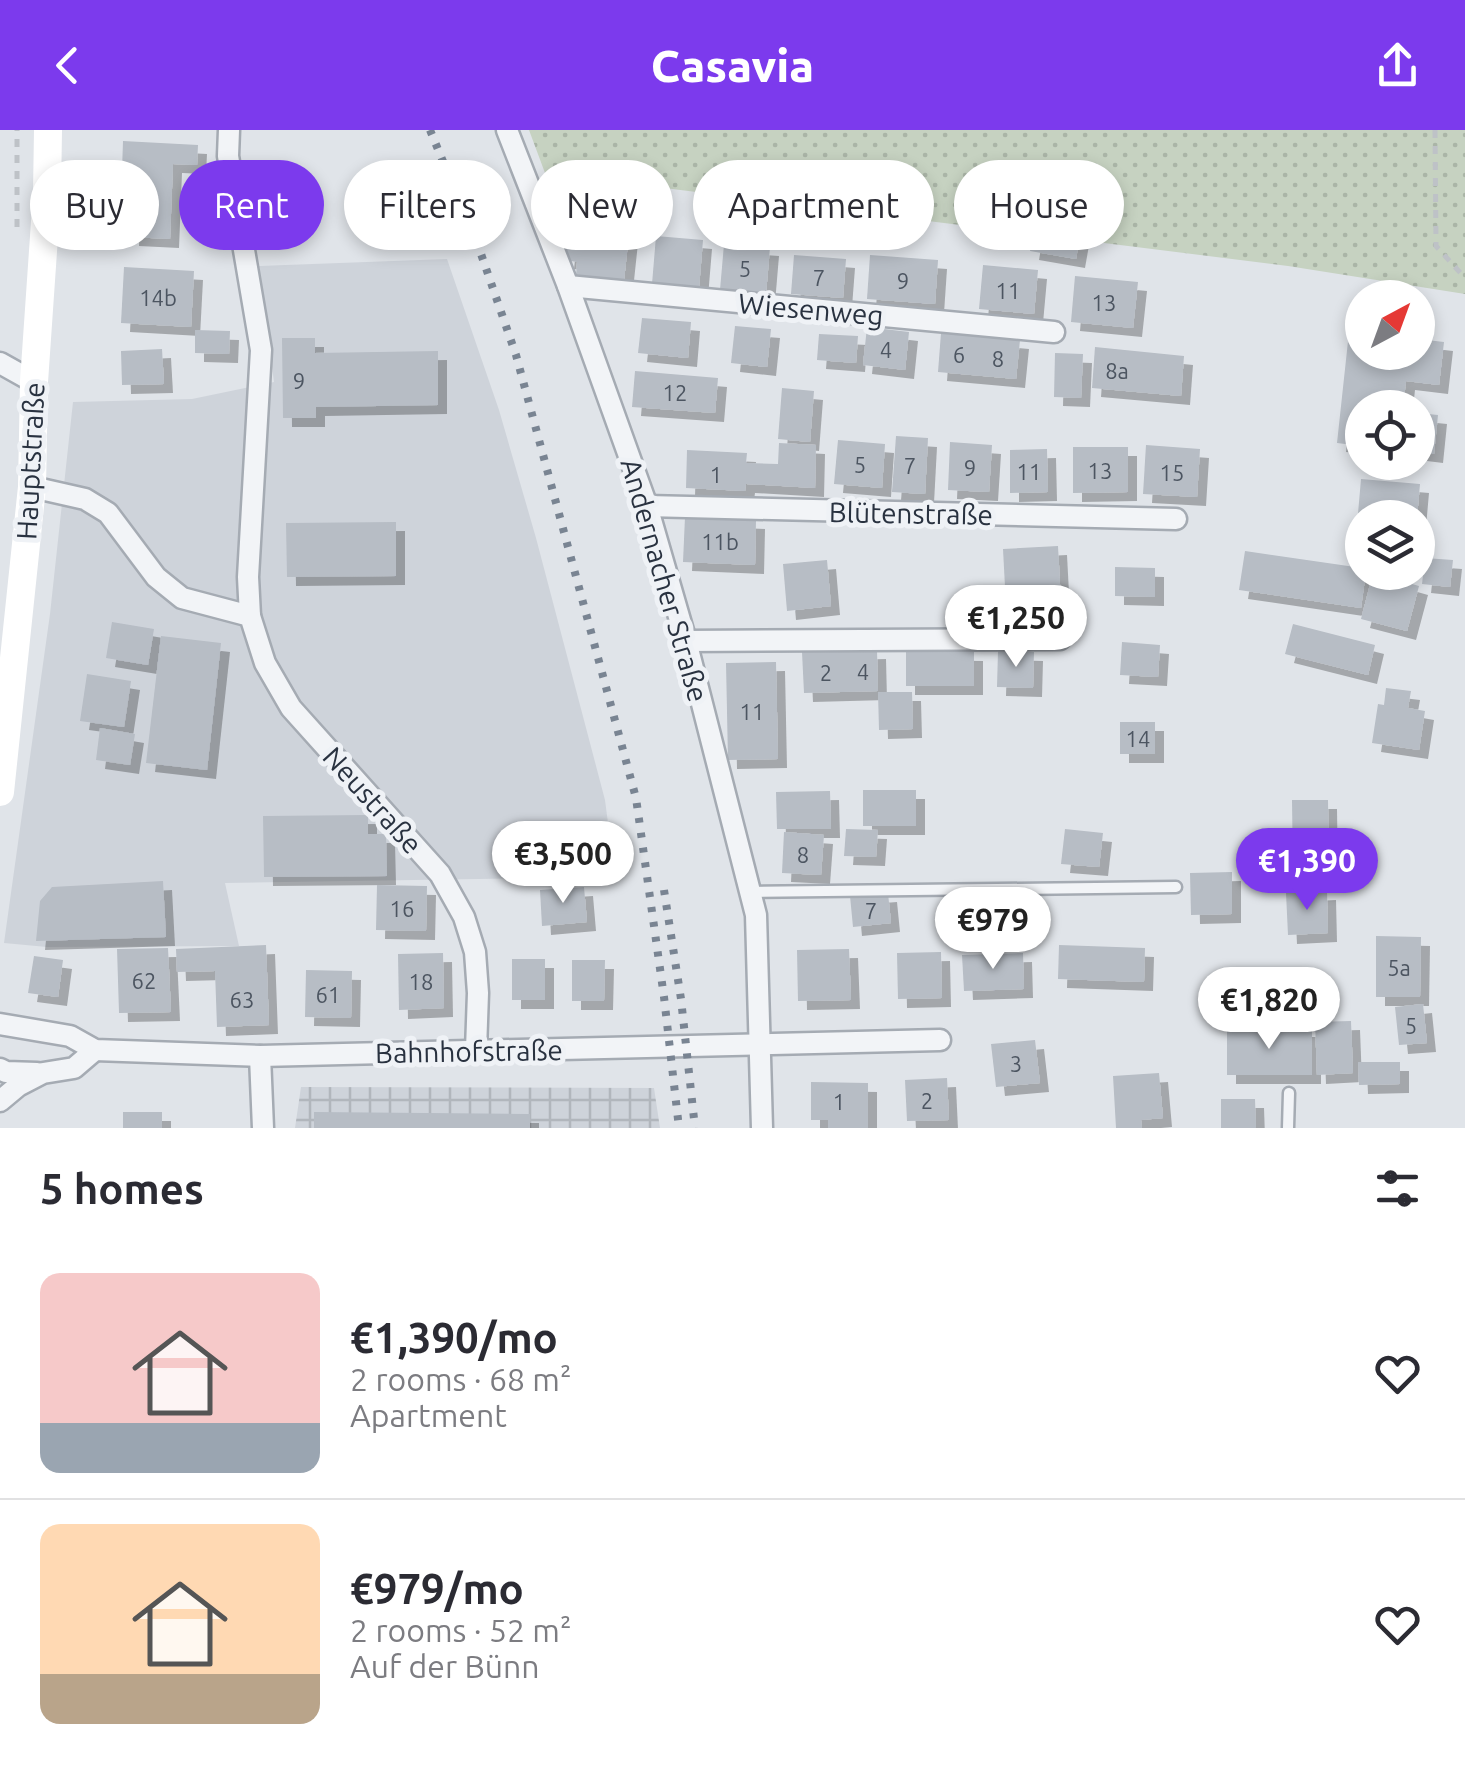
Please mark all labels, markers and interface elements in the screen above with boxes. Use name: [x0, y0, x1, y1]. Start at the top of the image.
icon: back: [40, 38, 95, 93]
icon: share: [1370, 38, 1425, 93]
text: Casavia: [651, 40, 814, 91]
chip: Buy: [30, 160, 159, 250]
chip: Rent: [179, 160, 324, 250]
chip: Filters: [344, 160, 511, 250]
chip: New: [531, 160, 673, 250]
chip: Apartment: [693, 160, 934, 250]
chip: House: [954, 160, 1124, 250]
house number: 5: [739, 256, 751, 281]
house number: 7: [813, 265, 825, 290]
house number: 9: [897, 268, 909, 293]
house number: 11: [996, 278, 1020, 303]
north arrow: [1345, 280, 1435, 370]
map controls: [1345, 280, 1435, 590]
house number: 14b: [139, 285, 177, 310]
street label: Wiesenweg: [737, 287, 885, 331]
house number: 13: [1092, 290, 1116, 315]
house number: 4: [880, 337, 892, 362]
house number: 6: [953, 342, 965, 367]
house number: 8: [992, 346, 1004, 371]
house number: 8a: [1105, 358, 1129, 383]
house number: 9: [293, 368, 305, 393]
house number: 12: [663, 380, 687, 405]
street label: Hauptstraße: [10, 381, 50, 541]
button: locate: [1345, 390, 1435, 480]
house number: 5: [854, 452, 866, 477]
house number: 7: [904, 453, 916, 478]
street label: Andernacher Straße: [615, 455, 715, 705]
house number: 9: [964, 455, 976, 480]
house number: 13: [1088, 458, 1112, 483]
house number: 11: [1017, 459, 1041, 484]
house number: 15: [1160, 460, 1184, 485]
house number: 1: [710, 462, 722, 487]
street label: Blütenstraße: [829, 496, 993, 530]
button: layers: [1345, 500, 1435, 590]
house number: 11b: [701, 529, 739, 554]
pin: €1,250: [935, 585, 1097, 670]
text: €1,250: [967, 599, 1065, 635]
house number: 4: [857, 659, 869, 684]
house number: 2: [820, 660, 832, 685]
house number: 11: [740, 699, 764, 724]
house number: 14: [1126, 726, 1150, 751]
street label: Neustraße: [317, 741, 429, 859]
pin: €3,500: [482, 821, 644, 906]
pin: €1,390: [1226, 828, 1388, 913]
text: €3,500: [514, 835, 612, 871]
house number: 8: [797, 842, 809, 867]
text: €1,390: [1258, 842, 1356, 878]
pin: €979: [934, 887, 1052, 972]
house number: 16: [390, 896, 414, 921]
house number: 7: [865, 898, 877, 923]
text: €979: [957, 901, 1029, 937]
house number: 5a: [1387, 955, 1411, 980]
pin: €1,820: [1188, 967, 1350, 1052]
house number: 62: [132, 968, 156, 993]
house number: 18: [409, 969, 433, 994]
text: €1,820: [1220, 981, 1318, 1017]
house number: 61: [316, 982, 340, 1007]
house number: 63: [230, 987, 254, 1012]
house number: 5: [1405, 1013, 1417, 1038]
street label: Bahnhofstraße: [375, 1034, 563, 1068]
house number: 3: [1010, 1051, 1022, 1076]
house number: 2: [921, 1088, 933, 1113]
house number: 1: [833, 1089, 845, 1114]
icon: filters: [1370, 1161, 1425, 1216]
text: 5 homes: [40, 1165, 204, 1212]
icon: home: [120, 1313, 240, 1433]
text: €1,390/mo: [350, 1314, 558, 1361]
icon: heart: [1370, 1346, 1425, 1401]
text: 2 rooms · 68 m²: [350, 1361, 571, 1397]
text: Apartment: [350, 1397, 507, 1433]
icon: home: [120, 1564, 240, 1684]
text: €979/mo: [350, 1565, 524, 1612]
icon: heart: [1370, 1597, 1425, 1652]
text: 2 rooms · 52 m²: [350, 1612, 571, 1648]
text: Auf der Bünn: [350, 1648, 540, 1684]

